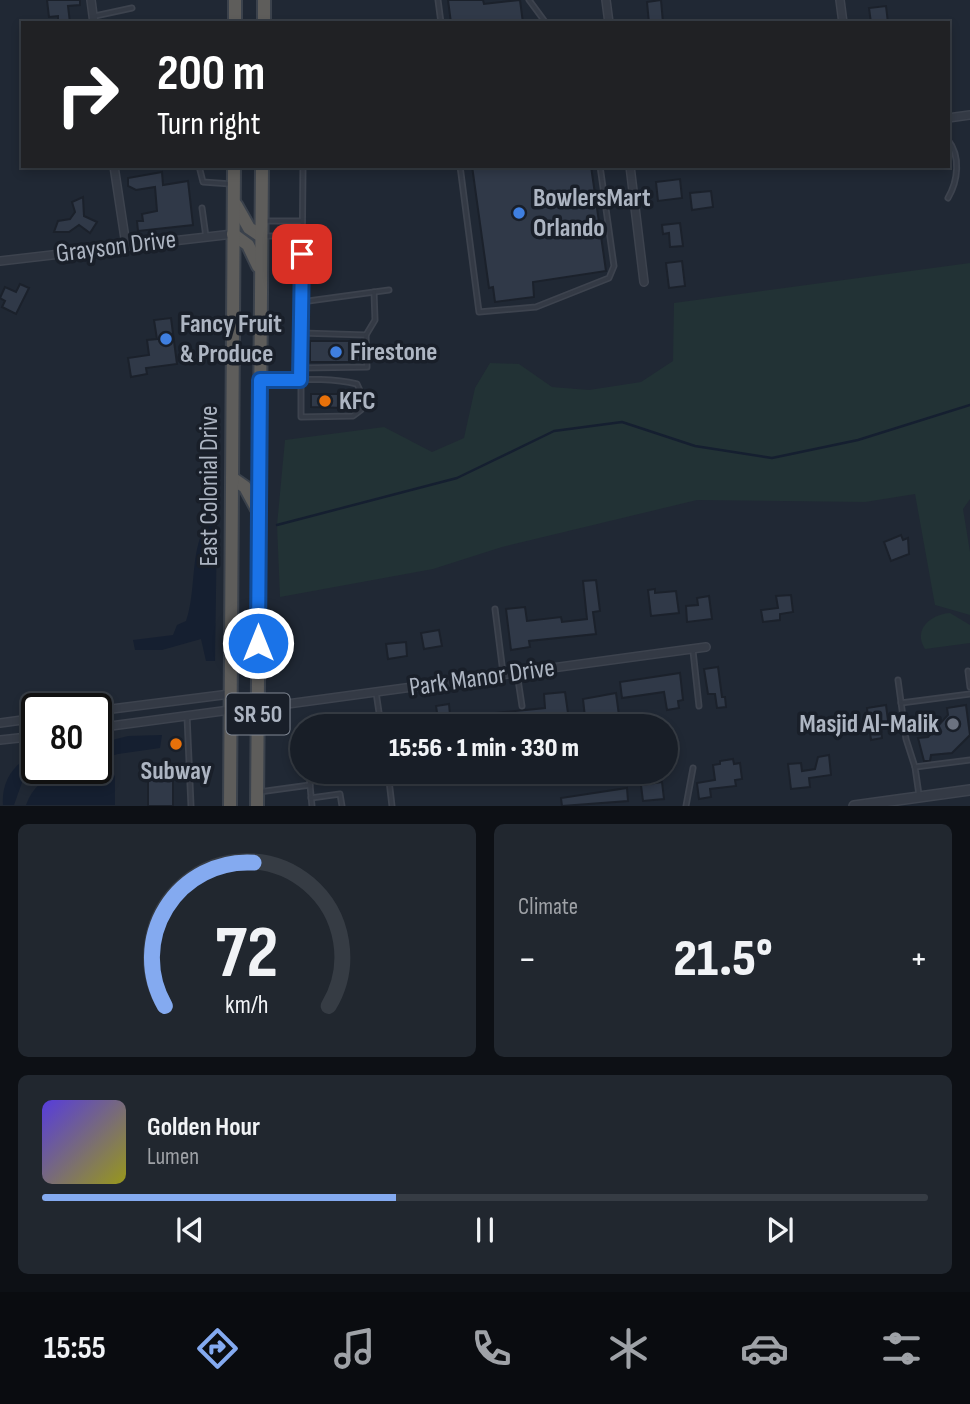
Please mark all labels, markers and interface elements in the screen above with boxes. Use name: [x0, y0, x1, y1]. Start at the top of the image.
text: 200 m: [157, 45, 265, 104]
icon: right: [42, 49, 133, 140]
text: Turn right: [157, 105, 261, 144]
place label: BowlersMart Orlando: [533, 183, 651, 244]
marker: BowlersMart Orlando: [511, 205, 527, 221]
street label: Grayson Drive: [54, 224, 178, 270]
pin: [272, 224, 332, 284]
icon: arrive: [283, 235, 321, 273]
place label: Fancy Fruit & Produce: [180, 309, 282, 370]
marker: Fancy Fruit & Produce: [158, 331, 174, 347]
place label: Firestone: [350, 337, 437, 368]
marker: Firestone: [328, 344, 344, 360]
place label: KFC: [339, 386, 376, 417]
marker: KFC: [317, 393, 333, 409]
street label: East Colonial Drive: [194, 406, 225, 566]
position arrow: [221, 606, 295, 680]
street label: Park Manor Drive: [407, 652, 557, 704]
speed limit sign: 80: [21, 693, 112, 784]
road number: SR 50: [226, 694, 290, 734]
place label: Masjid Al-Malik: [799, 709, 939, 740]
marker: Masjid Al-Malik: [945, 716, 961, 732]
text: 15:56 · 1 min · 330 m: [389, 733, 579, 764]
marker: Subway: [168, 736, 184, 752]
place label: Subway: [141, 756, 212, 787]
text: Climate: [518, 893, 578, 921]
text: 72: [215, 911, 279, 999]
text: 21.5°: [673, 928, 773, 991]
text: −: [518, 937, 537, 982]
text: +: [909, 937, 928, 982]
text: km/h: [225, 990, 269, 1021]
text: Golden Hour: [147, 1112, 260, 1143]
text: Lumen: [147, 1143, 199, 1171]
icon: previous: [171, 1211, 209, 1249]
icon: pause: [466, 1211, 504, 1249]
icon: next: [761, 1211, 799, 1249]
icon: directions: [193, 1324, 242, 1373]
icon: music: [330, 1324, 379, 1373]
icon: phone: [467, 1324, 516, 1373]
icon: climate: [604, 1324, 653, 1373]
icon: car: [740, 1324, 789, 1373]
icon: filters: [877, 1324, 926, 1373]
text: 15:55: [44, 1329, 106, 1368]

